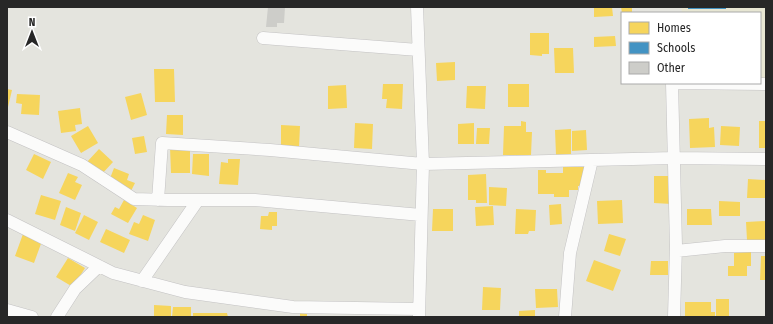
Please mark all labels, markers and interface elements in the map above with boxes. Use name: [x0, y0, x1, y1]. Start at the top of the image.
north arrow: [12, 12, 52, 52]
legend: [621, 12, 761, 84]
text: N: [29, 16, 35, 29]
text: Homes: [657, 21, 691, 35]
text: Schools: [657, 41, 695, 55]
text: Other: [657, 61, 686, 75]

